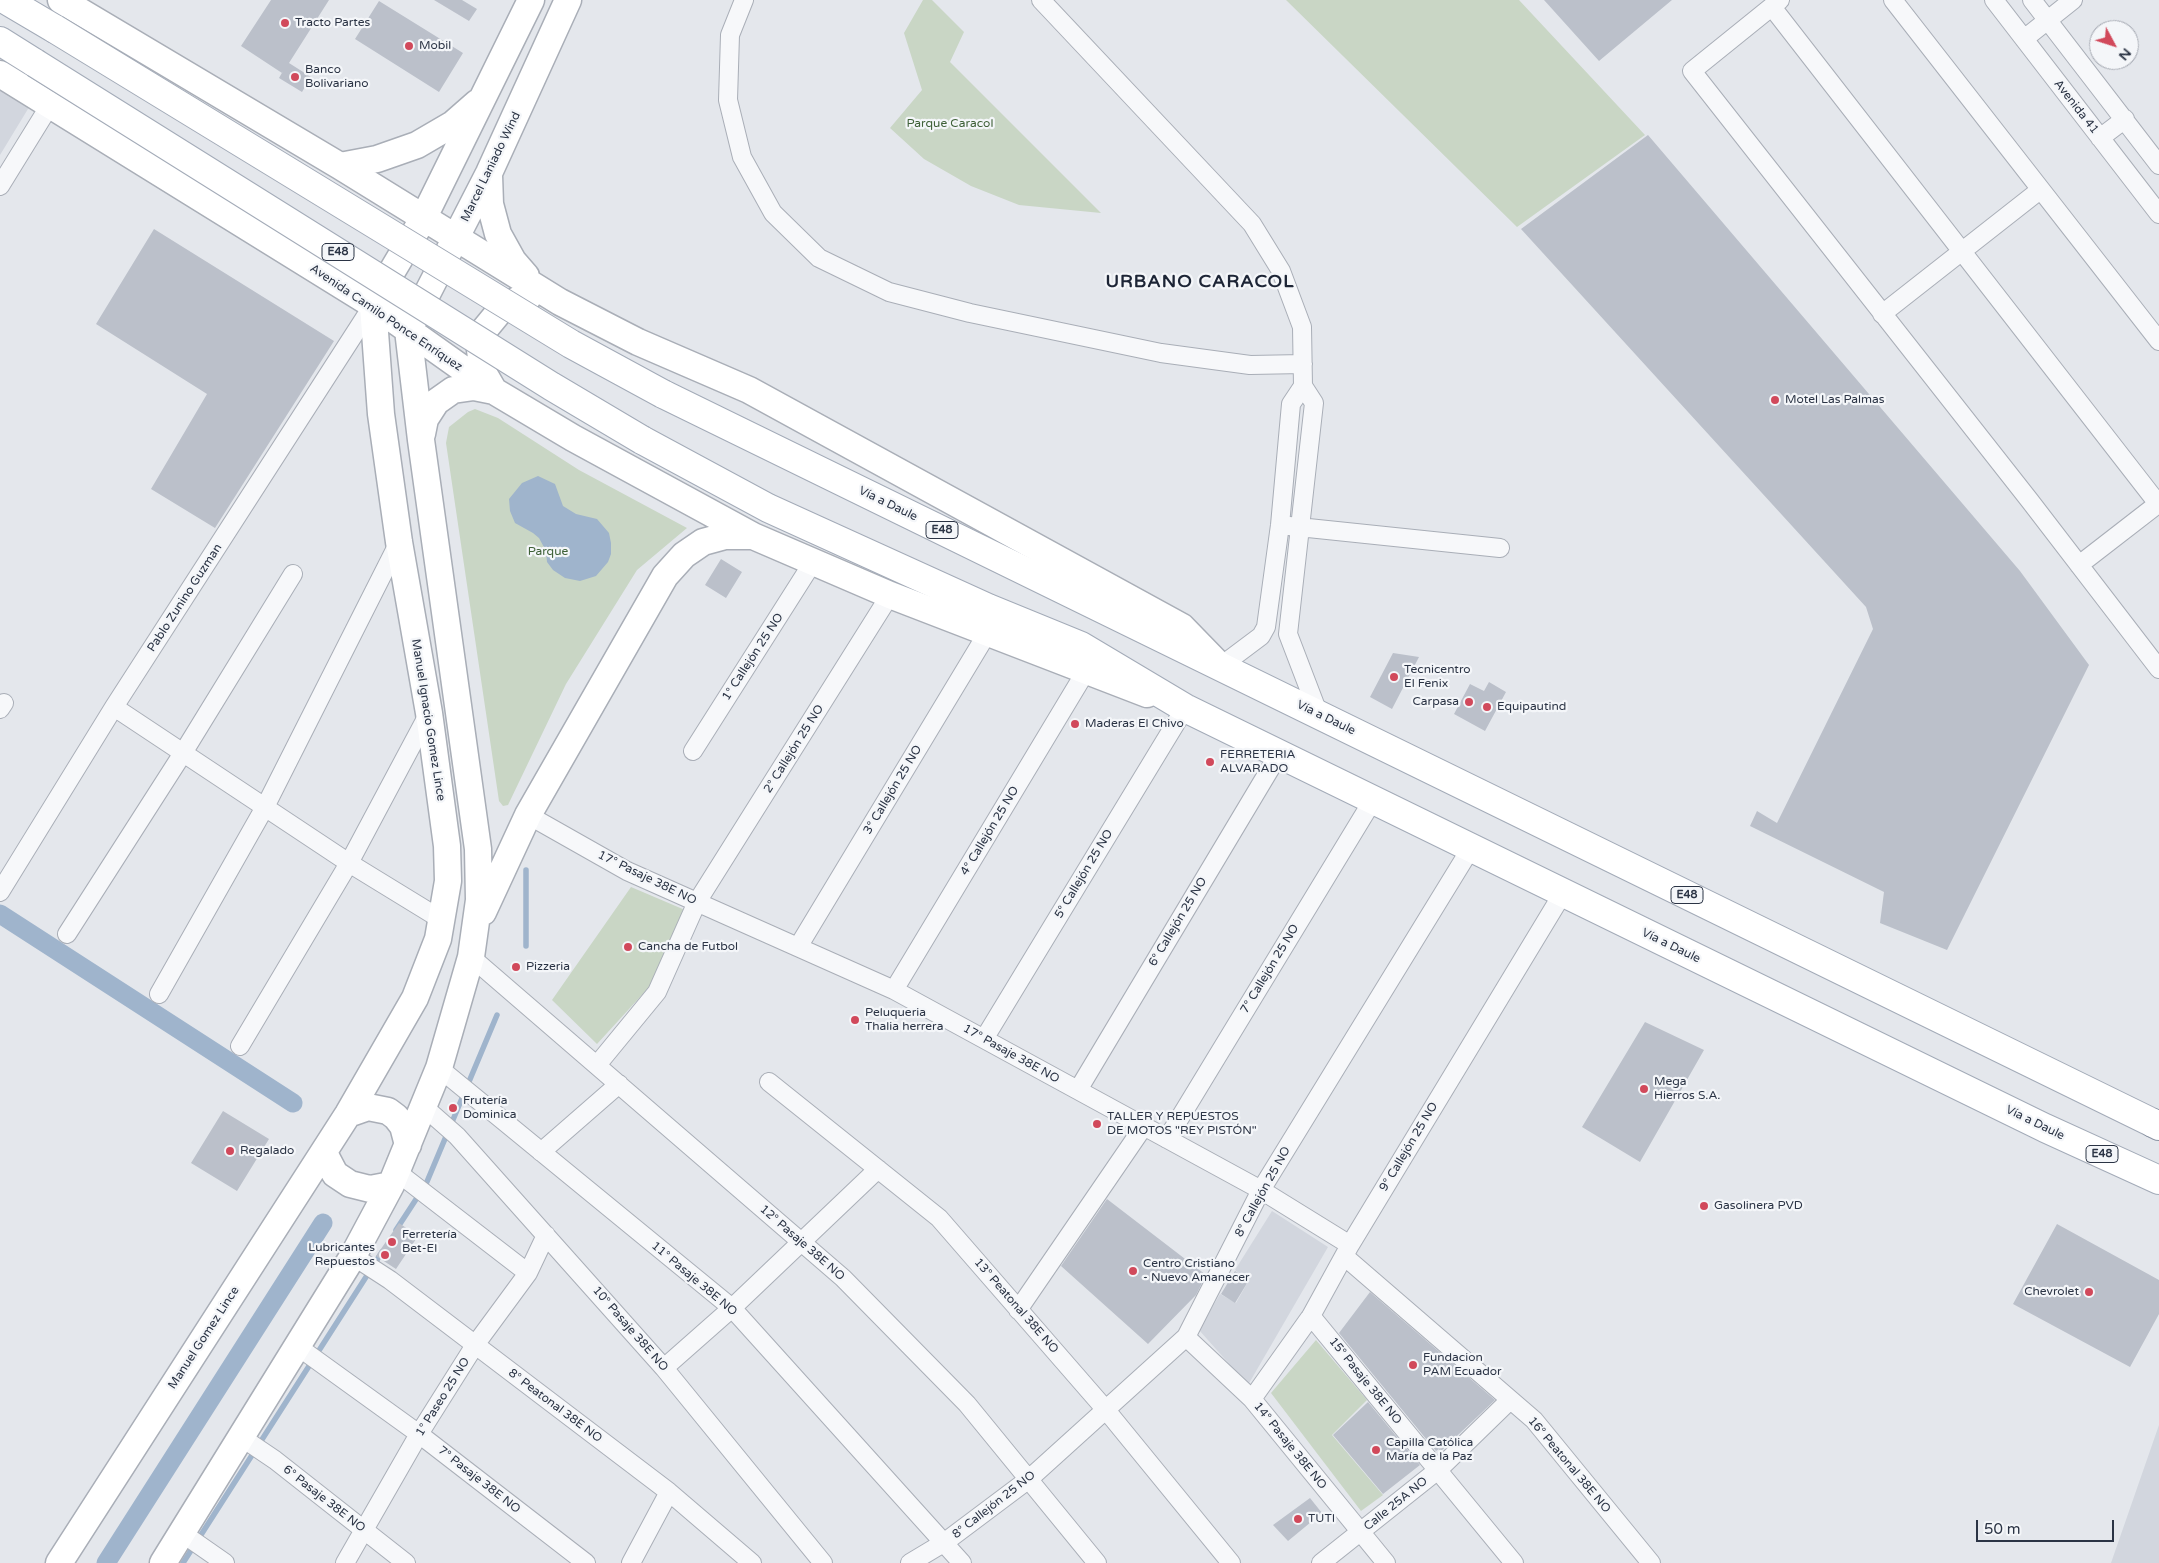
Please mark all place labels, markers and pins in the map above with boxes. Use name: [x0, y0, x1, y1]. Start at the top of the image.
place label: Tracto Partes: [295, 16, 370, 30]
marker: Tracto Partes: [279, 17, 291, 29]
place label: Mobil: [419, 39, 451, 53]
marker: Mobil: [403, 40, 415, 52]
place label: Banco Bolivariano: [305, 63, 368, 91]
marker: Banco Bolivariano: [289, 71, 301, 83]
place label: Motel Las Palmas: [1785, 393, 1885, 407]
marker: Motel Las Palmas: [1769, 394, 1781, 406]
place label: Tecnicentro El Fenix: [1404, 663, 1471, 691]
marker: Tecnicentro El Fenix: [1388, 671, 1400, 683]
place label: Carpasa: [1413, 695, 1459, 709]
marker: Carpasa: [1463, 696, 1475, 708]
place label: Equipautind: [1497, 700, 1566, 714]
marker: Equipautind: [1481, 701, 1493, 713]
place label: Maderas El Chivo: [1085, 717, 1184, 731]
marker: Maderas El Chivo: [1069, 718, 1081, 730]
place label: FERRETERIA ALVARADO: [1220, 748, 1296, 776]
marker: FERRETERIA ALVARADO: [1204, 756, 1216, 768]
place label: Cancha de Futbol: [638, 940, 738, 954]
marker: Cancha de Futbol: [622, 941, 634, 953]
place label: Pizzeria: [526, 960, 570, 974]
marker: Pizzeria: [510, 961, 522, 973]
place label: Peluqueria Thalia herrera: [865, 1006, 943, 1034]
marker: Peluqueria Thalia herrera: [849, 1014, 861, 1026]
place label: Mega Hierros S.A.: [1654, 1075, 1720, 1103]
marker: Mega Hierros S.A.: [1638, 1083, 1650, 1095]
place label: Frutería Dominica: [463, 1094, 517, 1122]
marker: Frutería Dominica: [447, 1102, 459, 1114]
place label: TALLER Y REPUESTOS DE MOTOS "REY PISTÓN": [1107, 1110, 1257, 1138]
marker: TALLER Y REPUESTOS DE MOTOS "REY PISTÓN": [1091, 1118, 1103, 1130]
place label: Regalado: [240, 1144, 294, 1158]
marker: Regalado: [224, 1145, 236, 1157]
place label: Gasolinera PVD: [1714, 1199, 1803, 1213]
marker: Gasolinera PVD: [1698, 1200, 1710, 1212]
place label: Ferretería Bet-El: [402, 1228, 457, 1256]
marker: Ferretería Bet-El: [386, 1236, 398, 1248]
place label: Lubricantes Repuestos: [308, 1241, 375, 1269]
marker: Lubricantes Repuestos: [379, 1249, 391, 1261]
place label: Centro Cristiano - Nuevo Amanecer: [1143, 1257, 1250, 1285]
marker: Centro Cristiano - Nuevo Amanecer: [1127, 1265, 1139, 1277]
place label: Chevrolet: [2024, 1285, 2079, 1299]
marker: Chevrolet: [2083, 1286, 2095, 1298]
place label: Fundacion PAM Ecuador: [1423, 1351, 1502, 1379]
marker: Fundacion PAM Ecuador: [1407, 1359, 1419, 1371]
place label: Capilla Católica María de la Paz: [1386, 1436, 1473, 1464]
marker: Capilla Católica María de la Paz: [1370, 1444, 1382, 1456]
place label: TUTI: [1308, 1512, 1335, 1526]
marker: TUTI: [1292, 1513, 1304, 1525]

